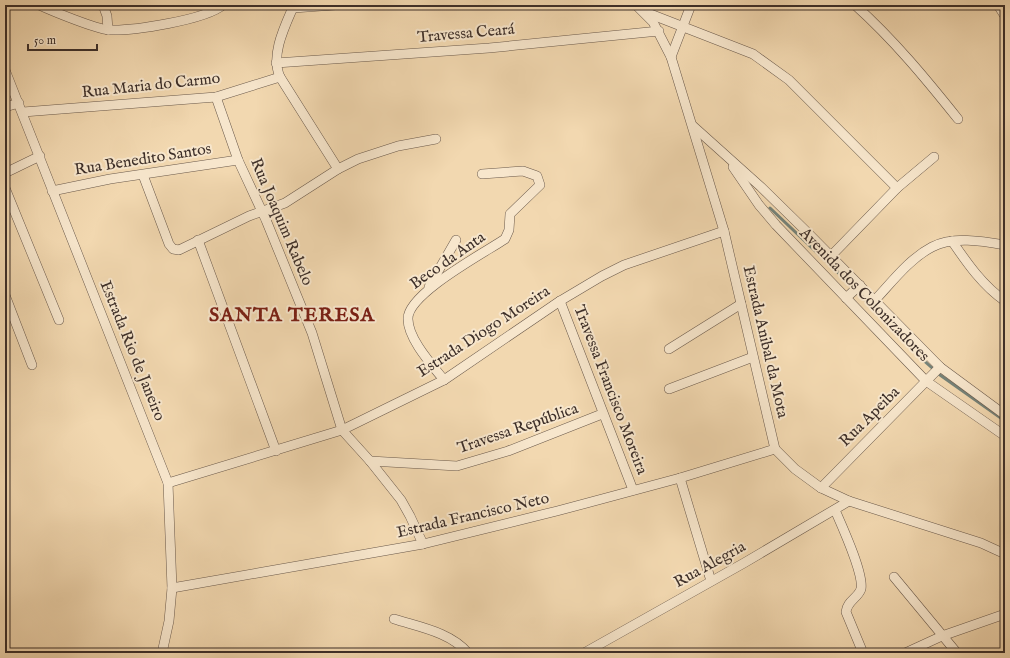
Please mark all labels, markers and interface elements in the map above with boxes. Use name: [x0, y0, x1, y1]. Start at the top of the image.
street label: Travessa Ceará: [417, 20, 516, 48]
scale bar: [28, 26, 97, 52]
text: 50 m: [34, 33, 56, 48]
street label: Rua Maria do Carmo: [81, 69, 222, 103]
street label: Rua Benedito Santos: [73, 139, 213, 181]
street label: Rua Joaquim Rabelo: [245, 155, 317, 289]
street label: Avenida dos Colonizadores: [794, 223, 934, 366]
street label: Beco da Anta: [406, 228, 490, 294]
street label: Estrada Anibal da Mota: [738, 264, 792, 420]
street label: Estrada Rio de Janeiro: [95, 278, 169, 424]
street label: Estrada Diogo Moreira: [414, 282, 554, 382]
street label: Travessa Francisco Moreira: [568, 302, 652, 478]
district label: SANTA TERESA: [209, 303, 376, 328]
street label: Rua Apeiba: [836, 383, 904, 451]
street label: Travessa República: [455, 399, 581, 459]
street label: Estrada Francisco Neto: [395, 489, 552, 543]
street label: Rua Alegria: [671, 537, 749, 593]

